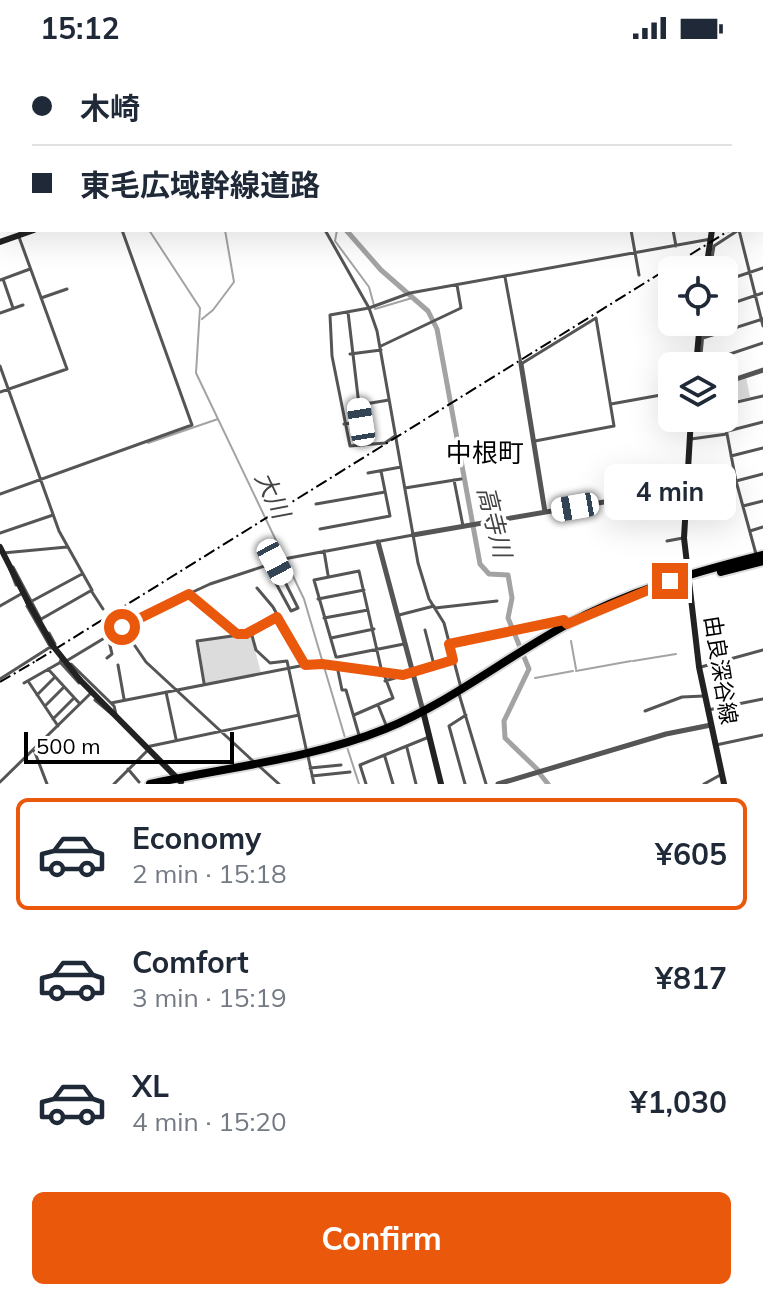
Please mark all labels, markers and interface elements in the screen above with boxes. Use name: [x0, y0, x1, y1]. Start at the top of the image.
text: 15:12: [40, 9, 119, 47]
text: 木崎: [80, 89, 140, 127]
text: 東毛広域幹線道路: [80, 166, 320, 204]
map controls: [658, 256, 738, 432]
button: locate: [658, 256, 738, 336]
button: layers: [658, 352, 738, 432]
car: [345, 396, 377, 448]
district label: 中根町: [446, 436, 524, 469]
callout: 4 min: [604, 465, 736, 521]
water label: 大川: [249, 466, 298, 525]
text: 4 min: [636, 475, 704, 508]
water label: 高寺川: [472, 483, 519, 563]
car: [549, 491, 601, 523]
car: [253, 535, 297, 589]
route end: [652, 563, 688, 599]
route start: [104, 609, 140, 645]
street label: 由良深谷線: [699, 613, 743, 727]
scale bar: [24, 728, 234, 764]
text: 500 m: [36, 732, 101, 760]
icon: car: [36, 818, 108, 890]
text: Economy: [132, 819, 261, 857]
text: ¥605: [655, 835, 727, 873]
text: 2 min · 15:18: [132, 857, 287, 890]
icon: car: [36, 942, 108, 1014]
text: Comfort: [132, 943, 249, 981]
text: ¥817: [655, 959, 727, 997]
text: 3 min · 15:19: [132, 981, 287, 1014]
icon: car: [36, 1066, 108, 1138]
text: XL: [132, 1067, 169, 1105]
text: ¥1,030: [630, 1083, 727, 1121]
text: 4 min · 15:20: [132, 1105, 287, 1138]
button: Confirm: [32, 1192, 731, 1284]

